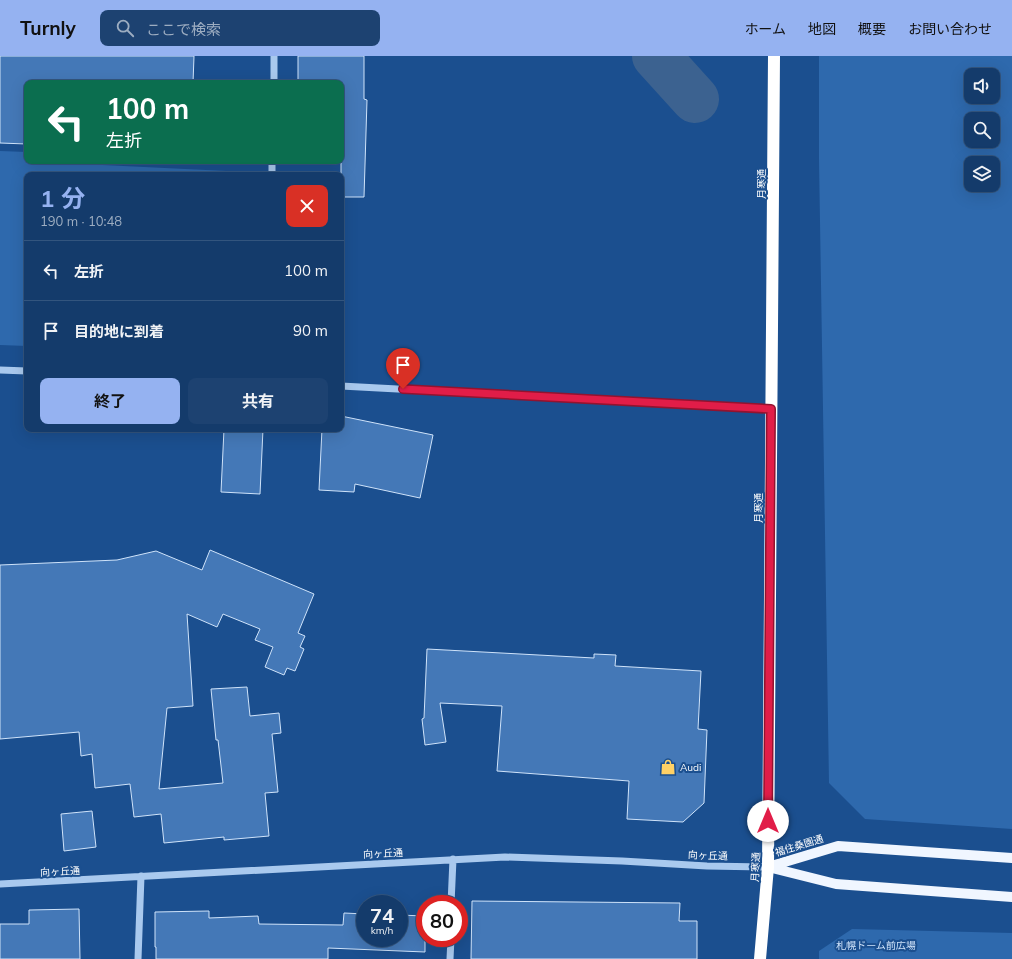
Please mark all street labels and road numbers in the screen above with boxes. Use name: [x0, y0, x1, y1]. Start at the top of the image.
street label: 月寒通: [755, 169, 768, 199]
street label: 月寒通: [752, 493, 765, 523]
street label: 福住桑園通: [773, 832, 825, 859]
street label: 向ヶ丘通: [363, 846, 403, 861]
street label: 向ヶ丘通: [688, 848, 728, 863]
street label: 月寒通: [748, 852, 763, 882]
street label: 向ヶ丘通: [40, 864, 80, 879]

